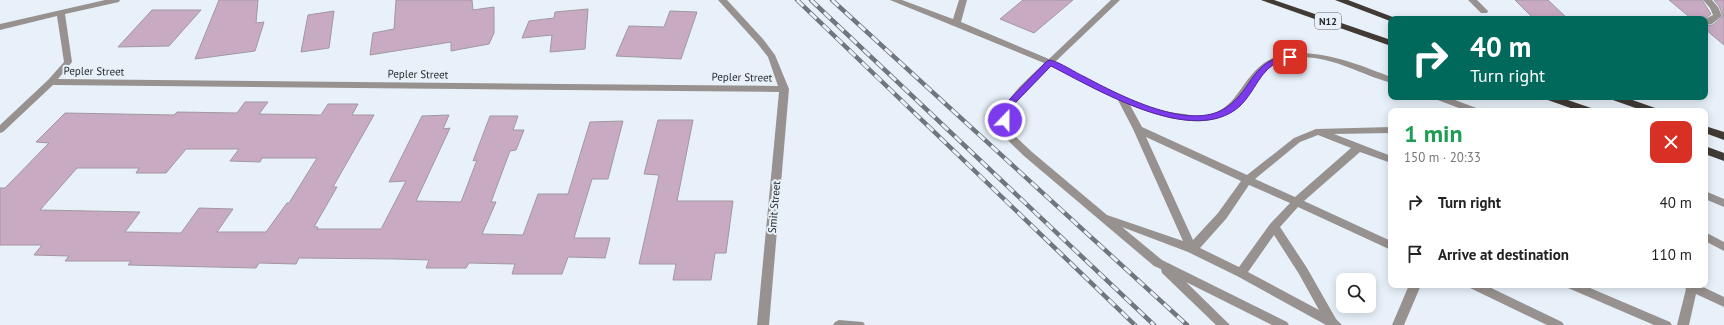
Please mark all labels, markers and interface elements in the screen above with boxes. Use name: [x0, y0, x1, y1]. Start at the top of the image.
road number: N12: [1315, 13, 1341, 29]
text: 40 m: [1470, 28, 1531, 65]
icon: right: [1404, 32, 1456, 84]
pin: [1273, 40, 1307, 74]
icon: arrive: [1279, 46, 1301, 68]
street label: Pepler Street: [63, 63, 125, 79]
text: Turn right: [1470, 64, 1545, 87]
street label: Pepler Street: [387, 66, 449, 82]
street label: Pepler Street: [711, 69, 773, 85]
position arrow: [984, 99, 1026, 141]
text: 1 min: [1404, 118, 1463, 149]
button: close: [1650, 121, 1692, 163]
text: 150 m · 20:33: [1404, 149, 1481, 166]
street label: Smit Street: [765, 180, 783, 234]
icon: right: [1404, 191, 1426, 213]
text: Turn right: [1438, 193, 1501, 212]
text: 40 m: [1659, 193, 1692, 212]
icon: arrive: [1404, 243, 1426, 265]
text: Arrive at destination: [1438, 245, 1569, 264]
text: 110 m: [1651, 245, 1692, 264]
map controls: [1336, 273, 1376, 313]
button: search: [1336, 273, 1376, 313]

